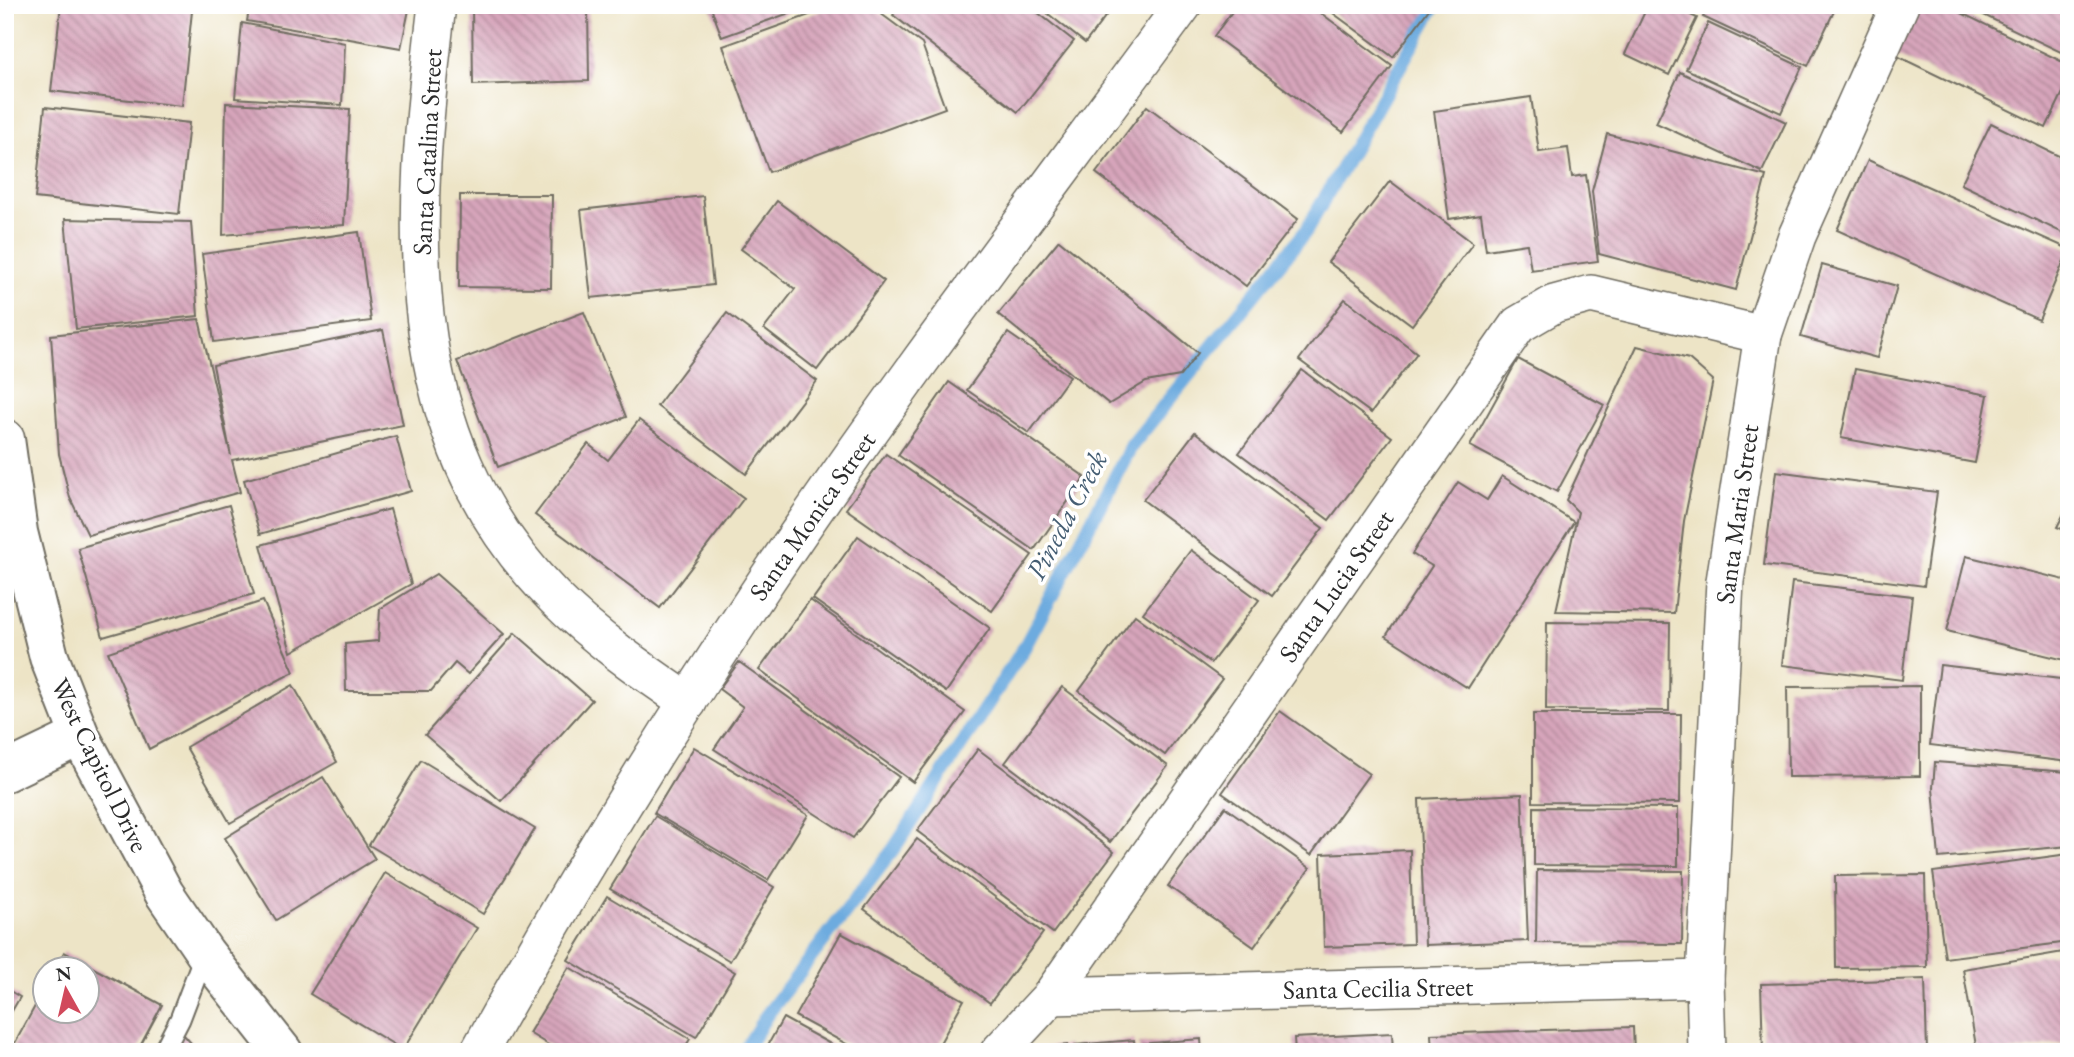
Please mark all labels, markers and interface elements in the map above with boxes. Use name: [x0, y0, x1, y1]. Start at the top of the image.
street label: Santa Catalina Street: [405, 48, 449, 256]
street label: Santa Maria Street: [1708, 422, 1766, 606]
street label: Santa Monica Street: [741, 425, 883, 607]
water label: Pineda Creek: [1017, 444, 1115, 586]
street label: Santa Lucia Street: [1271, 503, 1401, 669]
street label: West Capitol Drive: [43, 672, 157, 858]
north arrow: [32, 956, 102, 1026]
text: N: [54, 960, 74, 987]
street label: Santa Cecilia Street: [1282, 969, 1474, 1007]

